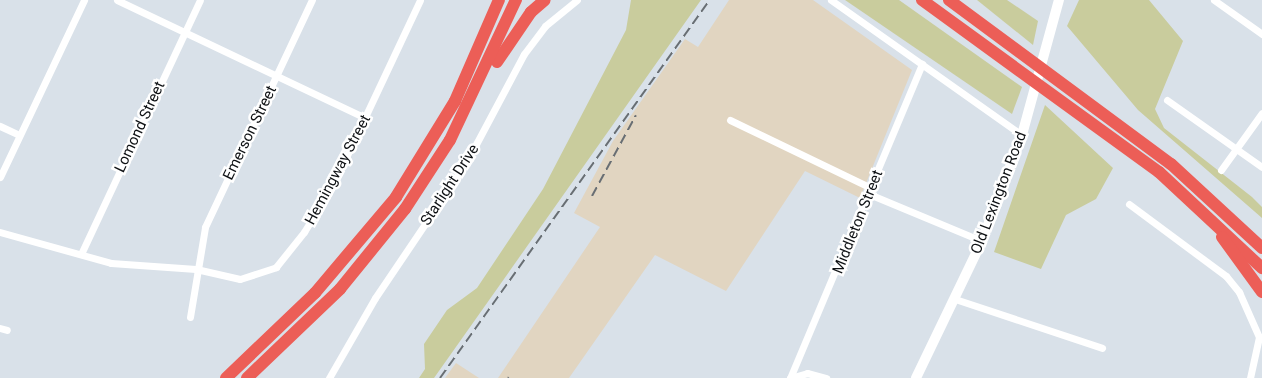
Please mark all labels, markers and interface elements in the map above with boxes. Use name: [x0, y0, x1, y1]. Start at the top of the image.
street label: Lomond Street: [111, 79, 169, 175]
street label: Emerson Street: [219, 83, 281, 183]
street label: Hemingway Street: [301, 112, 375, 228]
street label: Old Lexington Road: [967, 129, 1031, 257]
street label: Starlight Drive: [417, 141, 483, 229]
street label: Middleton Street: [829, 168, 887, 276]

